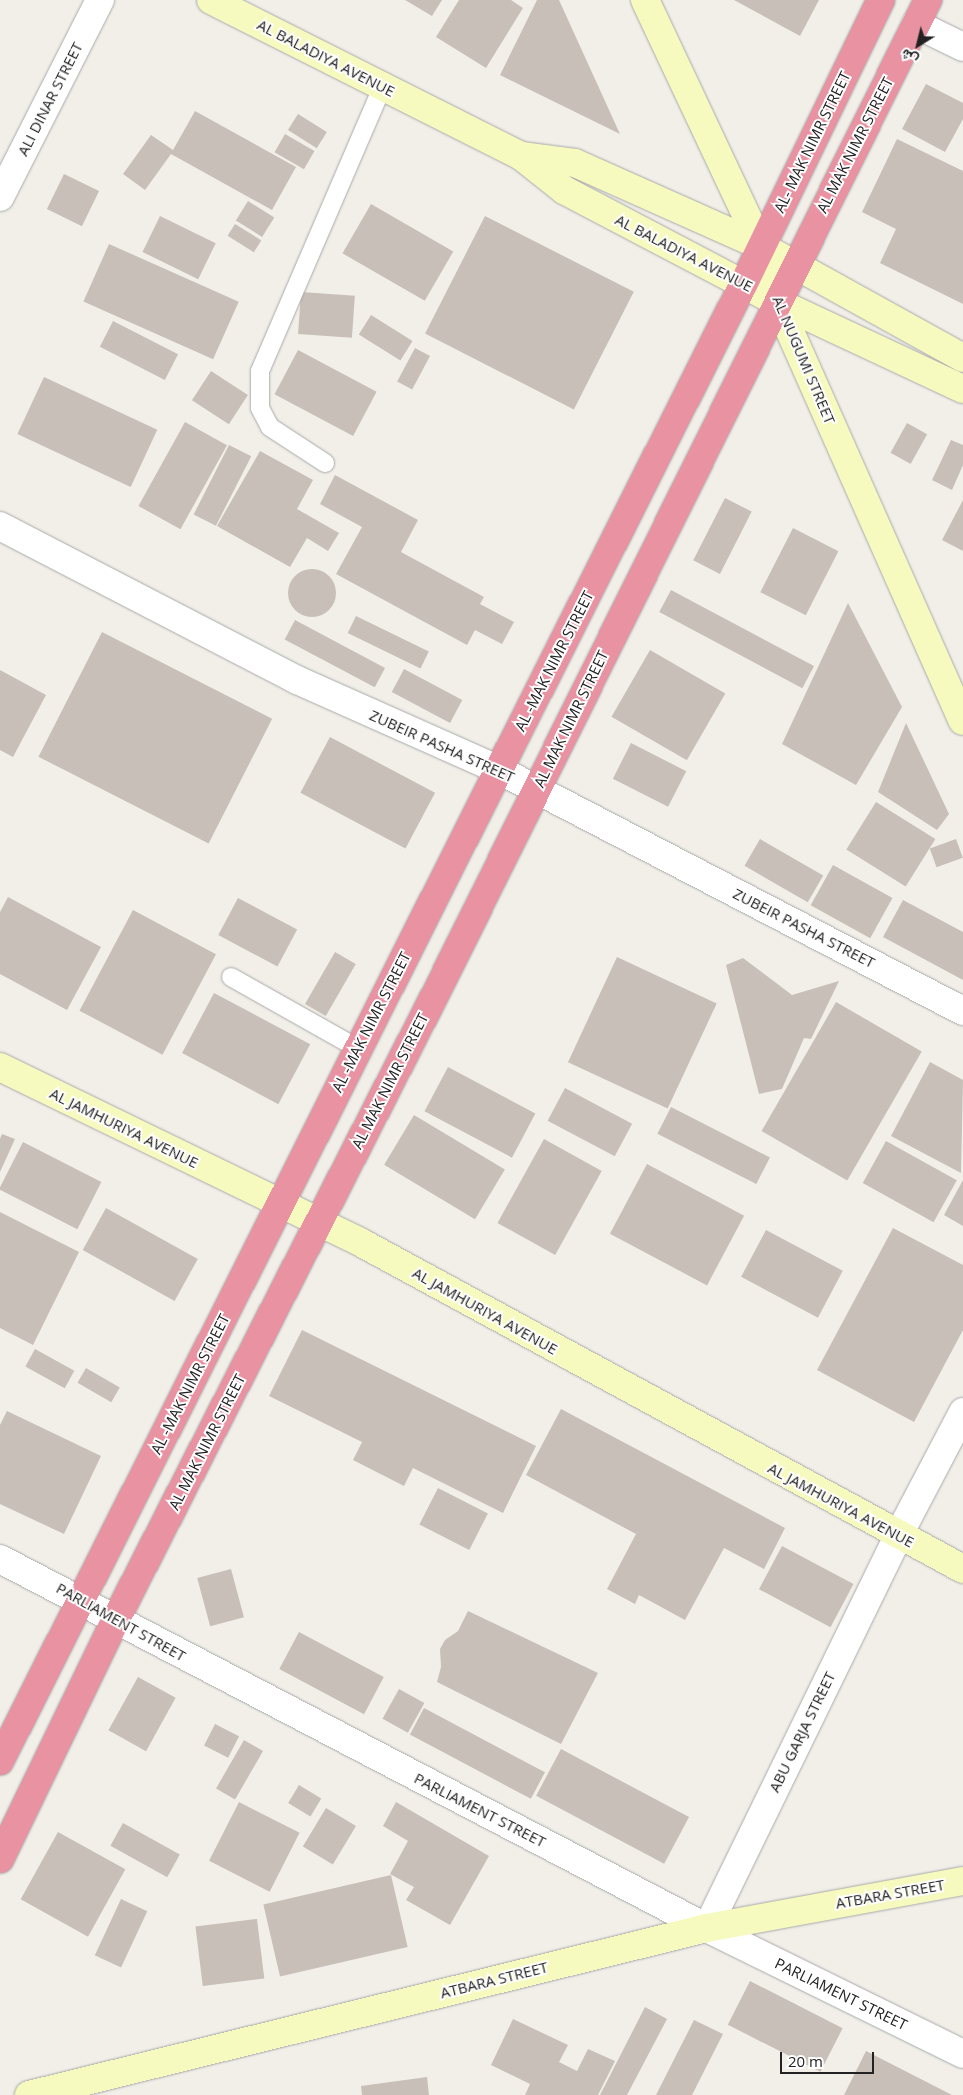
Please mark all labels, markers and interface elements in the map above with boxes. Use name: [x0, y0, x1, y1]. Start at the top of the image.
street label: AL BALADIYA AVENUE: [254, 16, 398, 100]
north arrow: [893, 20, 943, 70]
street label: ALI DINAR STREET: [14, 39, 86, 159]
text: ش: [897, 45, 921, 70]
street label: AL- MAK NIMR STREET: [770, 68, 854, 216]
street label: AL MAK NIMR STREET: [813, 74, 897, 216]
street label: AL BALADIYA AVENUE: [612, 211, 756, 295]
street label: AL NUGUMI STREET: [769, 293, 839, 427]
street label: AL -MAK NIMR STREET: [511, 588, 597, 734]
street label: AL MAK NIMR STREET: [530, 648, 612, 790]
street label: ZUBEIR PASHA STREET: [367, 706, 517, 786]
street label: ZUBEIR PASHA STREET: [730, 884, 878, 972]
street label: AL -MAK NIMR STREET: [328, 949, 414, 1095]
street label: AL MAK NIMR STREET: [348, 1010, 432, 1152]
street label: AL JAMHURIYA AVENUE: [47, 1084, 201, 1172]
street label: AL JAMHURIYA AVENUE: [409, 1264, 561, 1358]
street label: AL -MAK NIMR STREET: [147, 1311, 233, 1457]
street label: AL MAK NIMR STREET: [165, 1371, 249, 1513]
street label: AL JAMHURIYA AVENUE: [765, 1459, 917, 1551]
street label: PARLIAMENT STREET: [53, 1579, 189, 1665]
street label: ABU GARJA STREET: [765, 1669, 839, 1795]
street label: PARLIAMENT STREET: [411, 1769, 549, 1851]
street label: ATBARA STREET: [834, 1876, 946, 1912]
street label: PARLIAMENT STREET: [772, 1954, 910, 2034]
street label: ATBARA STREET: [438, 1958, 550, 2002]
scale bar: [783, 2042, 877, 2074]
text: 20 m: [788, 2051, 823, 2071]

